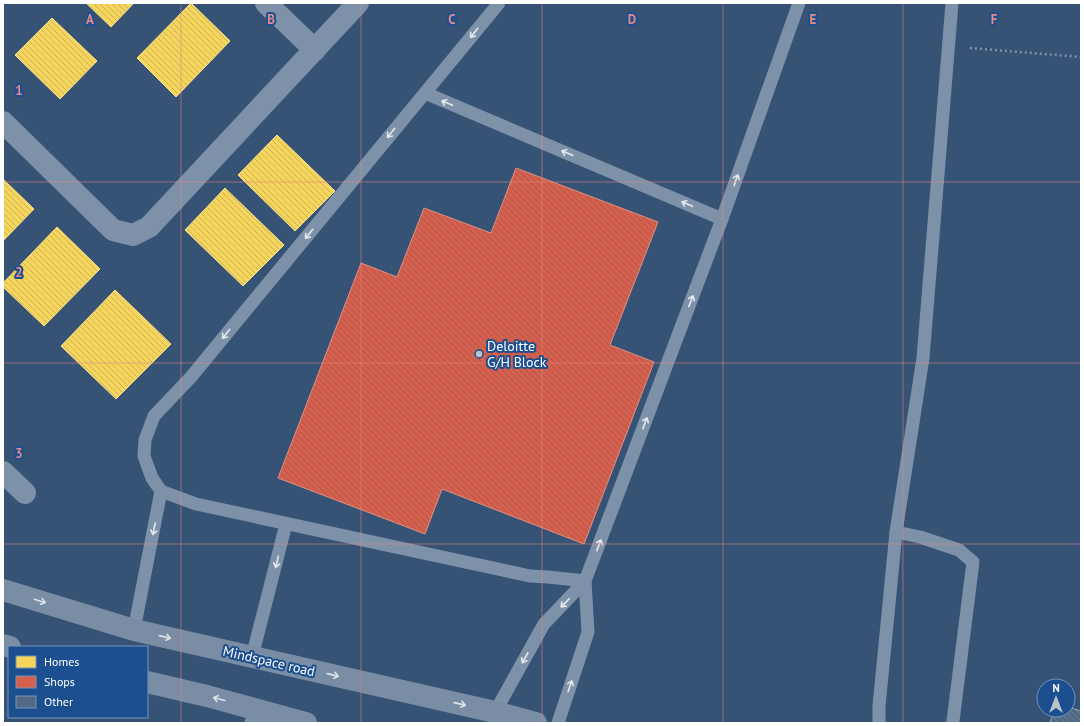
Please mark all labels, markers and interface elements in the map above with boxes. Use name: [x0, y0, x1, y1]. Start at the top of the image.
text: A: [86, 11, 94, 28]
text: B: [267, 11, 275, 28]
text: C: [448, 11, 456, 28]
text: D: [628, 11, 636, 28]
text: E: [810, 11, 817, 28]
text: F: [991, 11, 998, 28]
one-way arrow: [469, 28, 478, 39]
text: 1: [15, 82, 23, 99]
one-way arrow: [442, 98, 454, 106]
one-way arrow: [387, 128, 396, 139]
one-way arrow: [561, 149, 573, 157]
one-way arrow: [733, 174, 741, 186]
one-way arrow: [681, 200, 693, 207]
one-way arrow: [304, 228, 313, 239]
text: 2: [15, 264, 23, 281]
one-way arrow: [688, 296, 696, 308]
one-way arrow: [221, 329, 230, 340]
place label: Deloitte G/H Block: [487, 337, 547, 371]
marker: Deloitte G/H Block: [474, 349, 484, 359]
one-way arrow: [642, 418, 650, 430]
text: 3: [15, 445, 23, 462]
one-way arrow: [150, 522, 158, 535]
one-way arrow: [596, 539, 604, 551]
one-way arrow: [272, 555, 280, 568]
one-way arrow: [561, 597, 570, 607]
one-way arrow: [34, 598, 46, 606]
one-way arrow: [159, 633, 172, 641]
street label: Mindspace road: [221, 642, 317, 680]
legend: [8, 646, 148, 718]
one-way arrow: [521, 652, 528, 664]
text: Homes: [44, 654, 79, 669]
one-way arrow: [326, 672, 339, 680]
text: Shops: [44, 674, 75, 689]
north arrow: [1036, 678, 1076, 718]
one-way arrow: [567, 680, 575, 692]
text: N: [1052, 681, 1060, 695]
text: Other: [44, 694, 73, 709]
one-way arrow: [213, 695, 226, 702]
one-way arrow: [453, 701, 466, 708]

